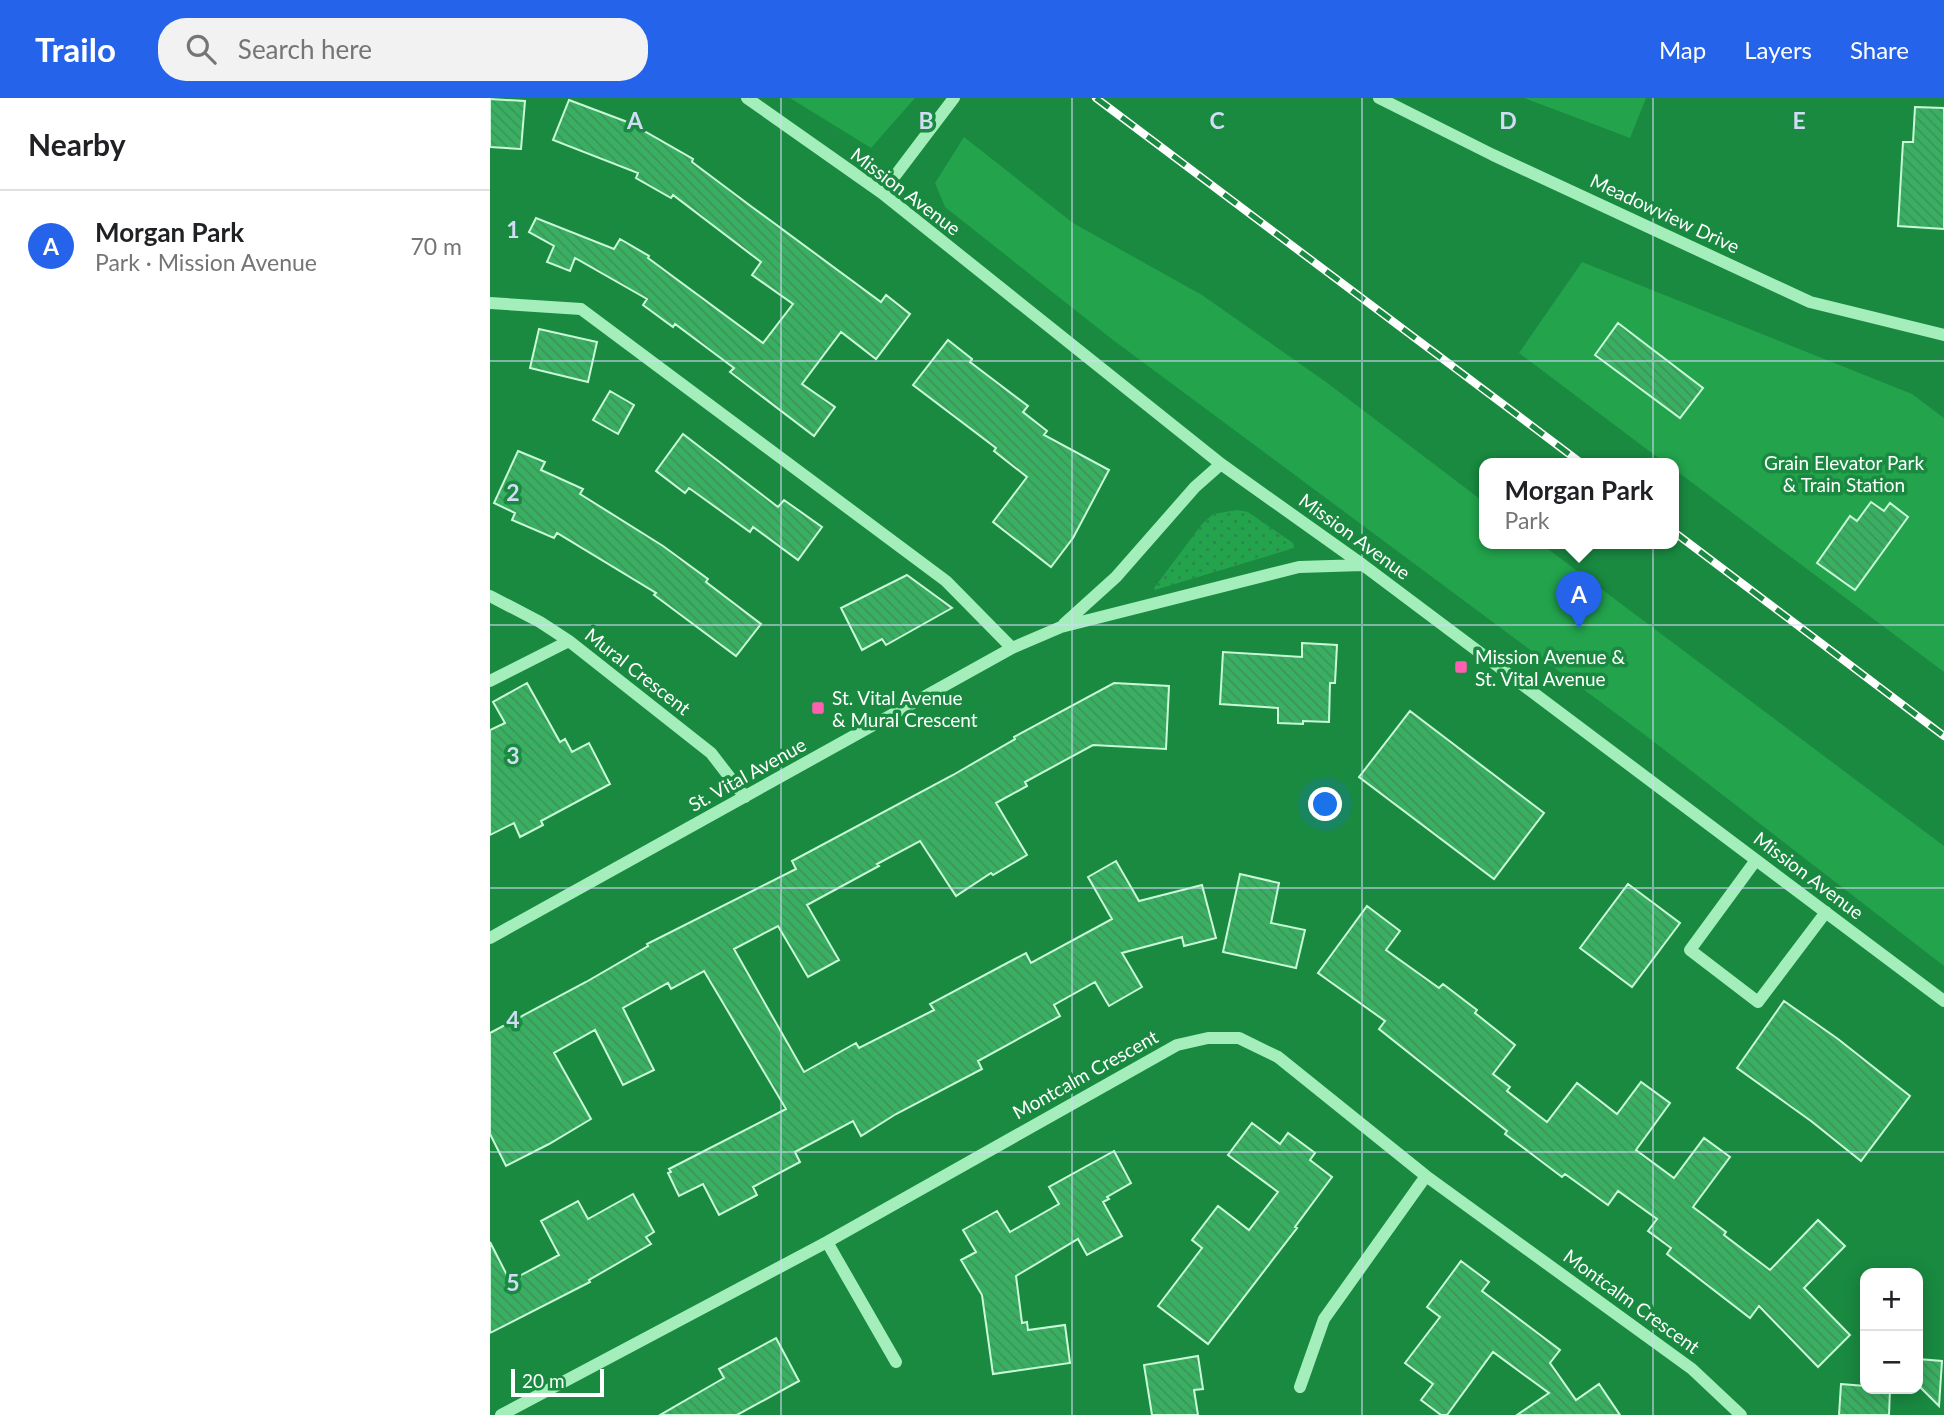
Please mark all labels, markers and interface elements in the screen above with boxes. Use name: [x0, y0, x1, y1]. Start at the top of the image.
search box: [158, 18, 648, 81]
text: Trailo: [35, 29, 116, 69]
icon: search: [182, 30, 220, 68]
text: Search here: [238, 33, 372, 65]
text: Map: [1659, 35, 1706, 64]
text: Layers: [1744, 35, 1812, 64]
text: Share: [1850, 35, 1909, 64]
text: A: [626, 106, 644, 134]
text: B: [918, 106, 934, 134]
text: C: [1209, 106, 1225, 134]
text: D: [1499, 106, 1517, 134]
text: E: [1792, 106, 1806, 134]
text: Nearby: [28, 126, 126, 162]
street label: Mission Avenue: [847, 142, 965, 240]
street label: Meadowview Drive: [1587, 168, 1743, 258]
text: 1: [506, 215, 520, 243]
text: Morgan Park: [95, 216, 244, 248]
text: A: [43, 232, 59, 260]
text: 70 m: [411, 232, 462, 260]
text: Park · Mission Avenue: [95, 248, 317, 276]
park label: Grain Elevator Park & Train Station: [1764, 451, 1924, 496]
popup: [1479, 458, 1679, 549]
text: Morgan Park: [1504, 474, 1654, 506]
text: 2: [506, 478, 520, 506]
street label: Mission Avenue: [1295, 488, 1415, 584]
text: Park: [1504, 506, 1549, 534]
pin: A: [1556, 571, 1602, 629]
street label: Mural Crescent: [581, 623, 695, 719]
place label: Mission Avenue & St. Vital Avenue: [1475, 645, 1625, 690]
marker: Mission Avenue & St. Vital Avenue: [1453, 659, 1469, 675]
place label: St. Vital Avenue & Mural Crescent: [832, 686, 978, 731]
marker: St. Vital Avenue & Mural Crescent: [810, 700, 826, 716]
street label: St. Vital Avenue: [684, 732, 810, 816]
text: 3: [506, 741, 520, 769]
your location: [1308, 787, 1342, 821]
street label: Mission Avenue: [1750, 826, 1868, 924]
text: 4: [506, 1005, 520, 1033]
street label: Montcalm Crescent: [1008, 1024, 1162, 1123]
street label: Montcalm Crescent: [1560, 1244, 1705, 1358]
text: 5: [506, 1268, 520, 1296]
map controls: [1860, 1268, 1923, 1394]
button: +: [1860, 1268, 1923, 1331]
button: −: [1860, 1331, 1923, 1394]
scale bar: [511, 1366, 604, 1398]
text: 20 m: [522, 1369, 565, 1392]

